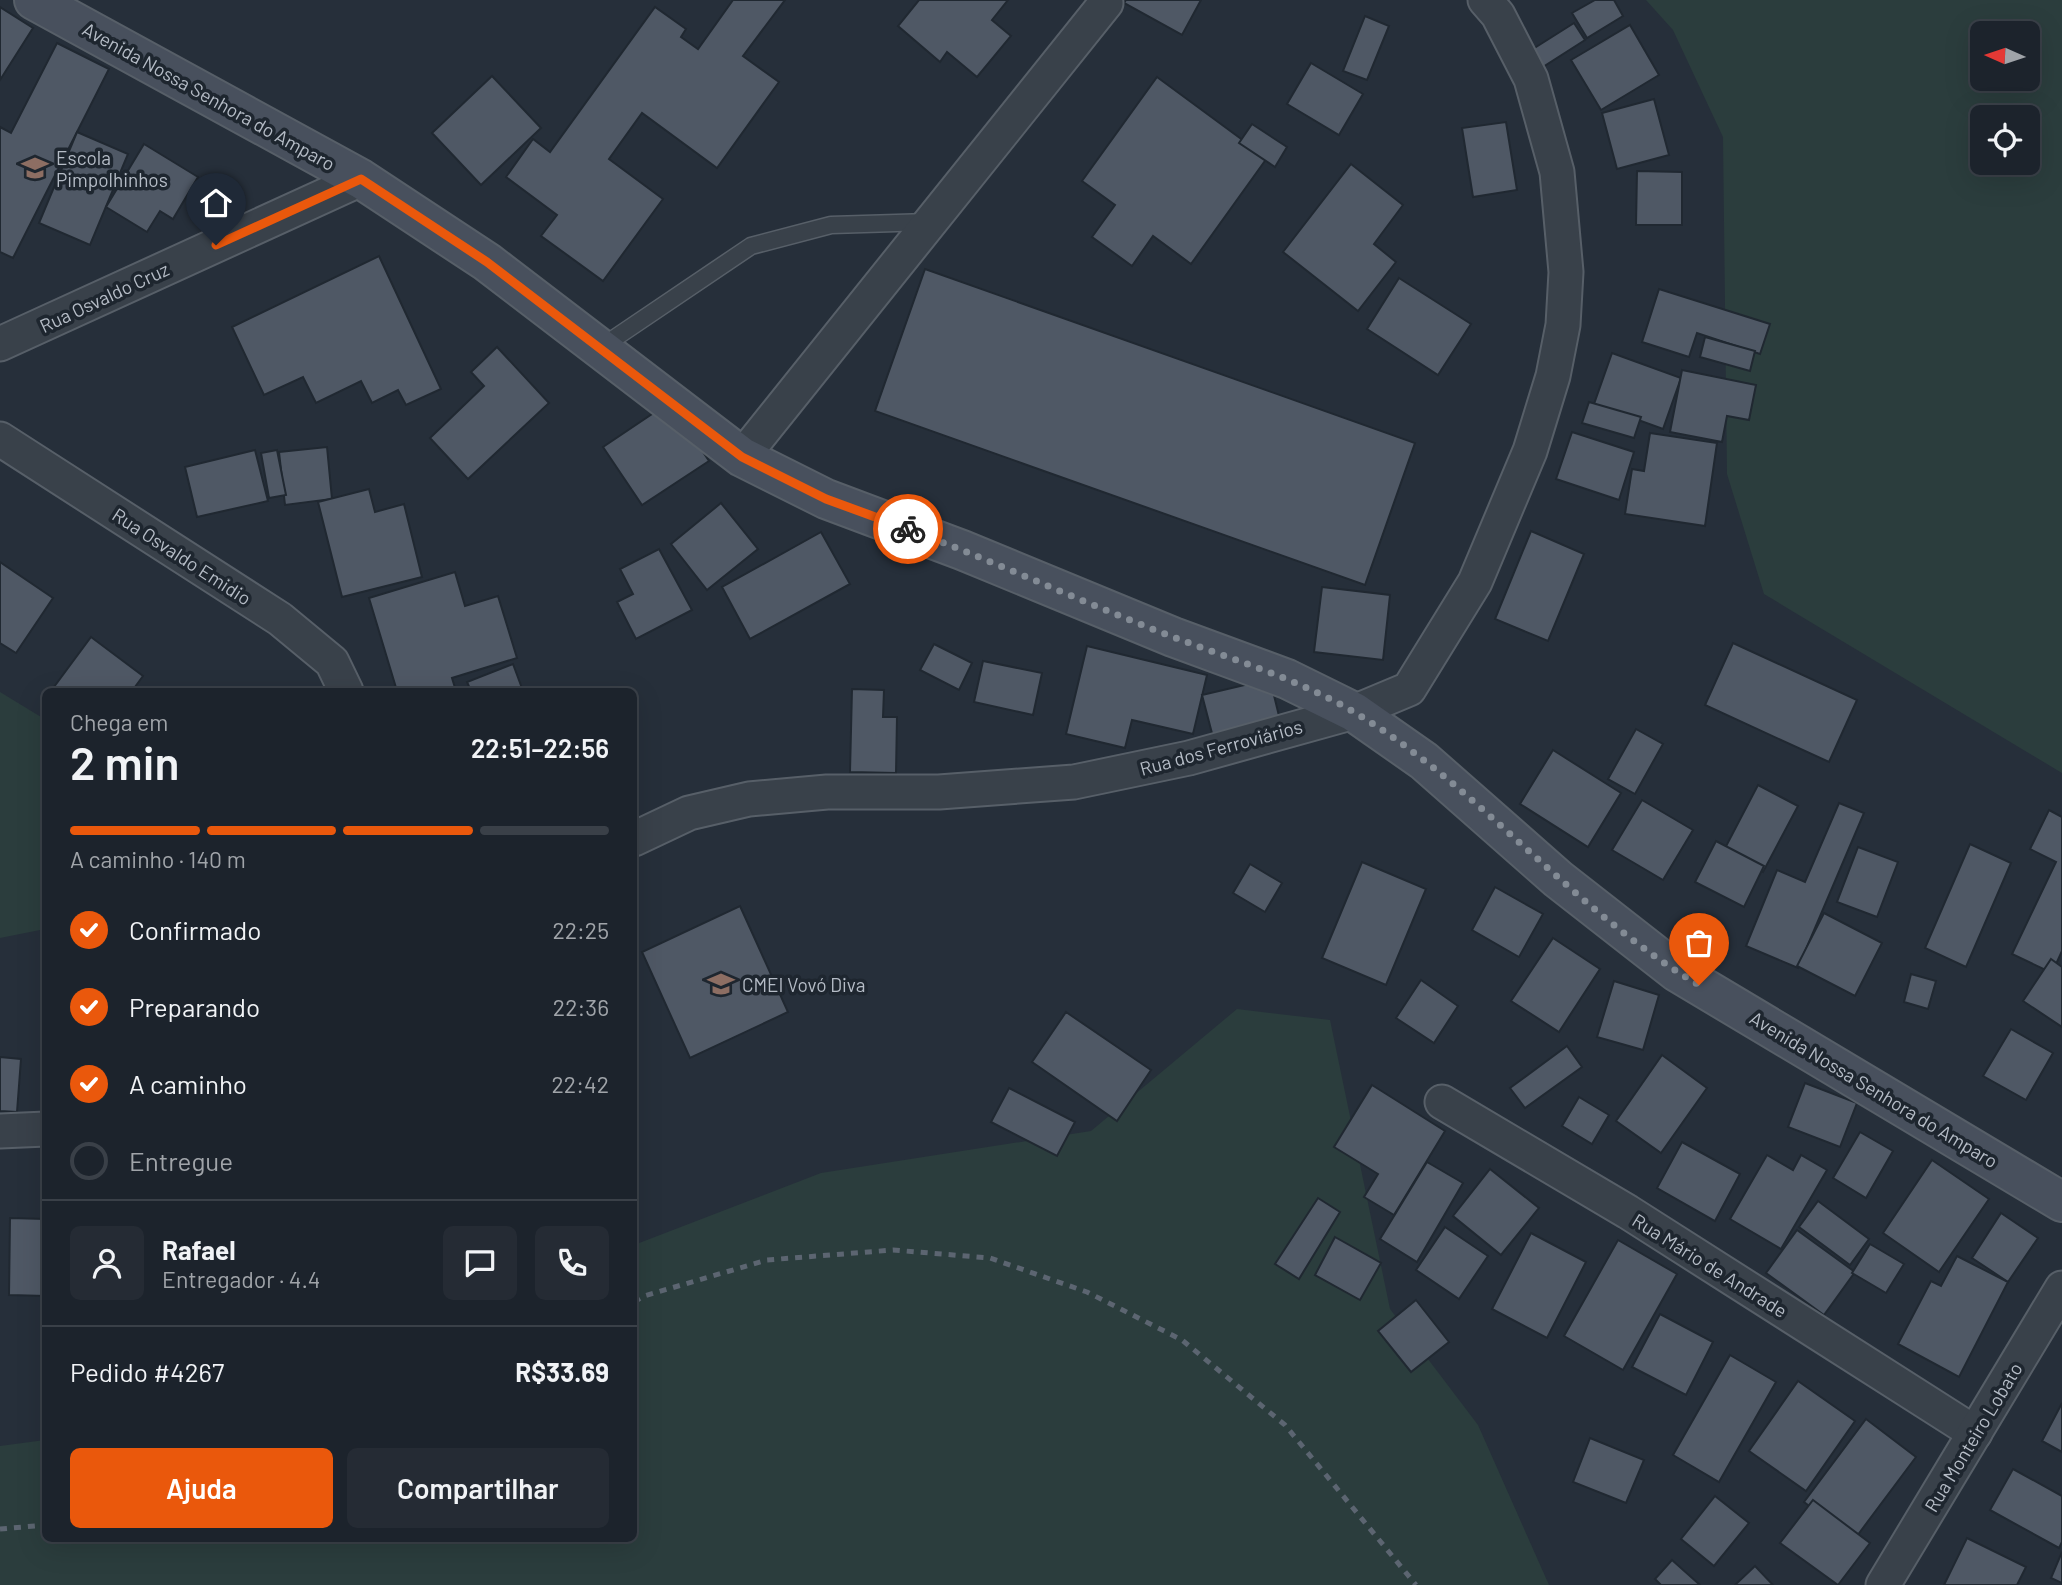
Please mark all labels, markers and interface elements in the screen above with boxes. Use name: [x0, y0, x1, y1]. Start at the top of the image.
street label: Avenida Nossa Senhora do Amparo: [79, 17, 339, 175]
north arrow: [1970, 21, 2040, 91]
map controls: [1970, 21, 2040, 175]
button: locate: [1970, 105, 2040, 175]
place label: Escola Pimpolhinhos: [56, 146, 168, 191]
school or university icon: Escola Pimpolhinhos: [20, 153, 50, 183]
pin: [186, 173, 246, 245]
icon: home: [197, 184, 235, 222]
street label: Rua Osvaldo Cruz: [36, 257, 172, 337]
courier: [873, 494, 943, 564]
street label: Rua Osvaldo Emidio: [108, 503, 256, 609]
icon: bike: [889, 510, 927, 548]
text: Chega em: [70, 708, 168, 736]
street label: Rua dos Ferroviários: [1137, 714, 1305, 780]
text: 22:51–22:56: [471, 732, 609, 763]
text: 2 min: [70, 734, 179, 789]
text: A caminho · 140 m: [70, 845, 246, 873]
icon: check: [70, 911, 108, 949]
pin: [1669, 913, 1729, 985]
text: Confirmado: [129, 914, 261, 945]
text: 22:25: [552, 916, 609, 944]
icon: bag: [1680, 924, 1718, 962]
school or university icon: CMEI Vovó Diva: [706, 969, 736, 999]
place label: CMEI Vovó Diva: [742, 973, 865, 996]
icon: check: [70, 988, 108, 1026]
text: Preparando: [129, 991, 260, 1022]
text: 22:36: [553, 993, 609, 1021]
street label: Avenida Nossa Senhora do Amparo: [1746, 1006, 2002, 1172]
icon: check: [70, 1065, 108, 1103]
text: A caminho: [129, 1068, 247, 1099]
text: 22:42: [552, 1070, 609, 1098]
text: Entregue: [129, 1145, 233, 1176]
street label: Rua Mário de Andrade: [1628, 1208, 1792, 1322]
button: person: [70, 1226, 144, 1300]
button: chat: [443, 1226, 517, 1300]
button: phone: [535, 1226, 609, 1300]
text: Rafael: [162, 1234, 236, 1265]
text: Entregador · 4.4: [162, 1265, 321, 1293]
text: Pedido #4267: [70, 1356, 224, 1387]
text: R$33.69: [515, 1356, 609, 1387]
street label: Rua Monteiro Lobato: [1919, 1358, 2027, 1516]
button: Ajuda: [70, 1448, 333, 1528]
button: Compartilhar: [347, 1448, 609, 1528]

